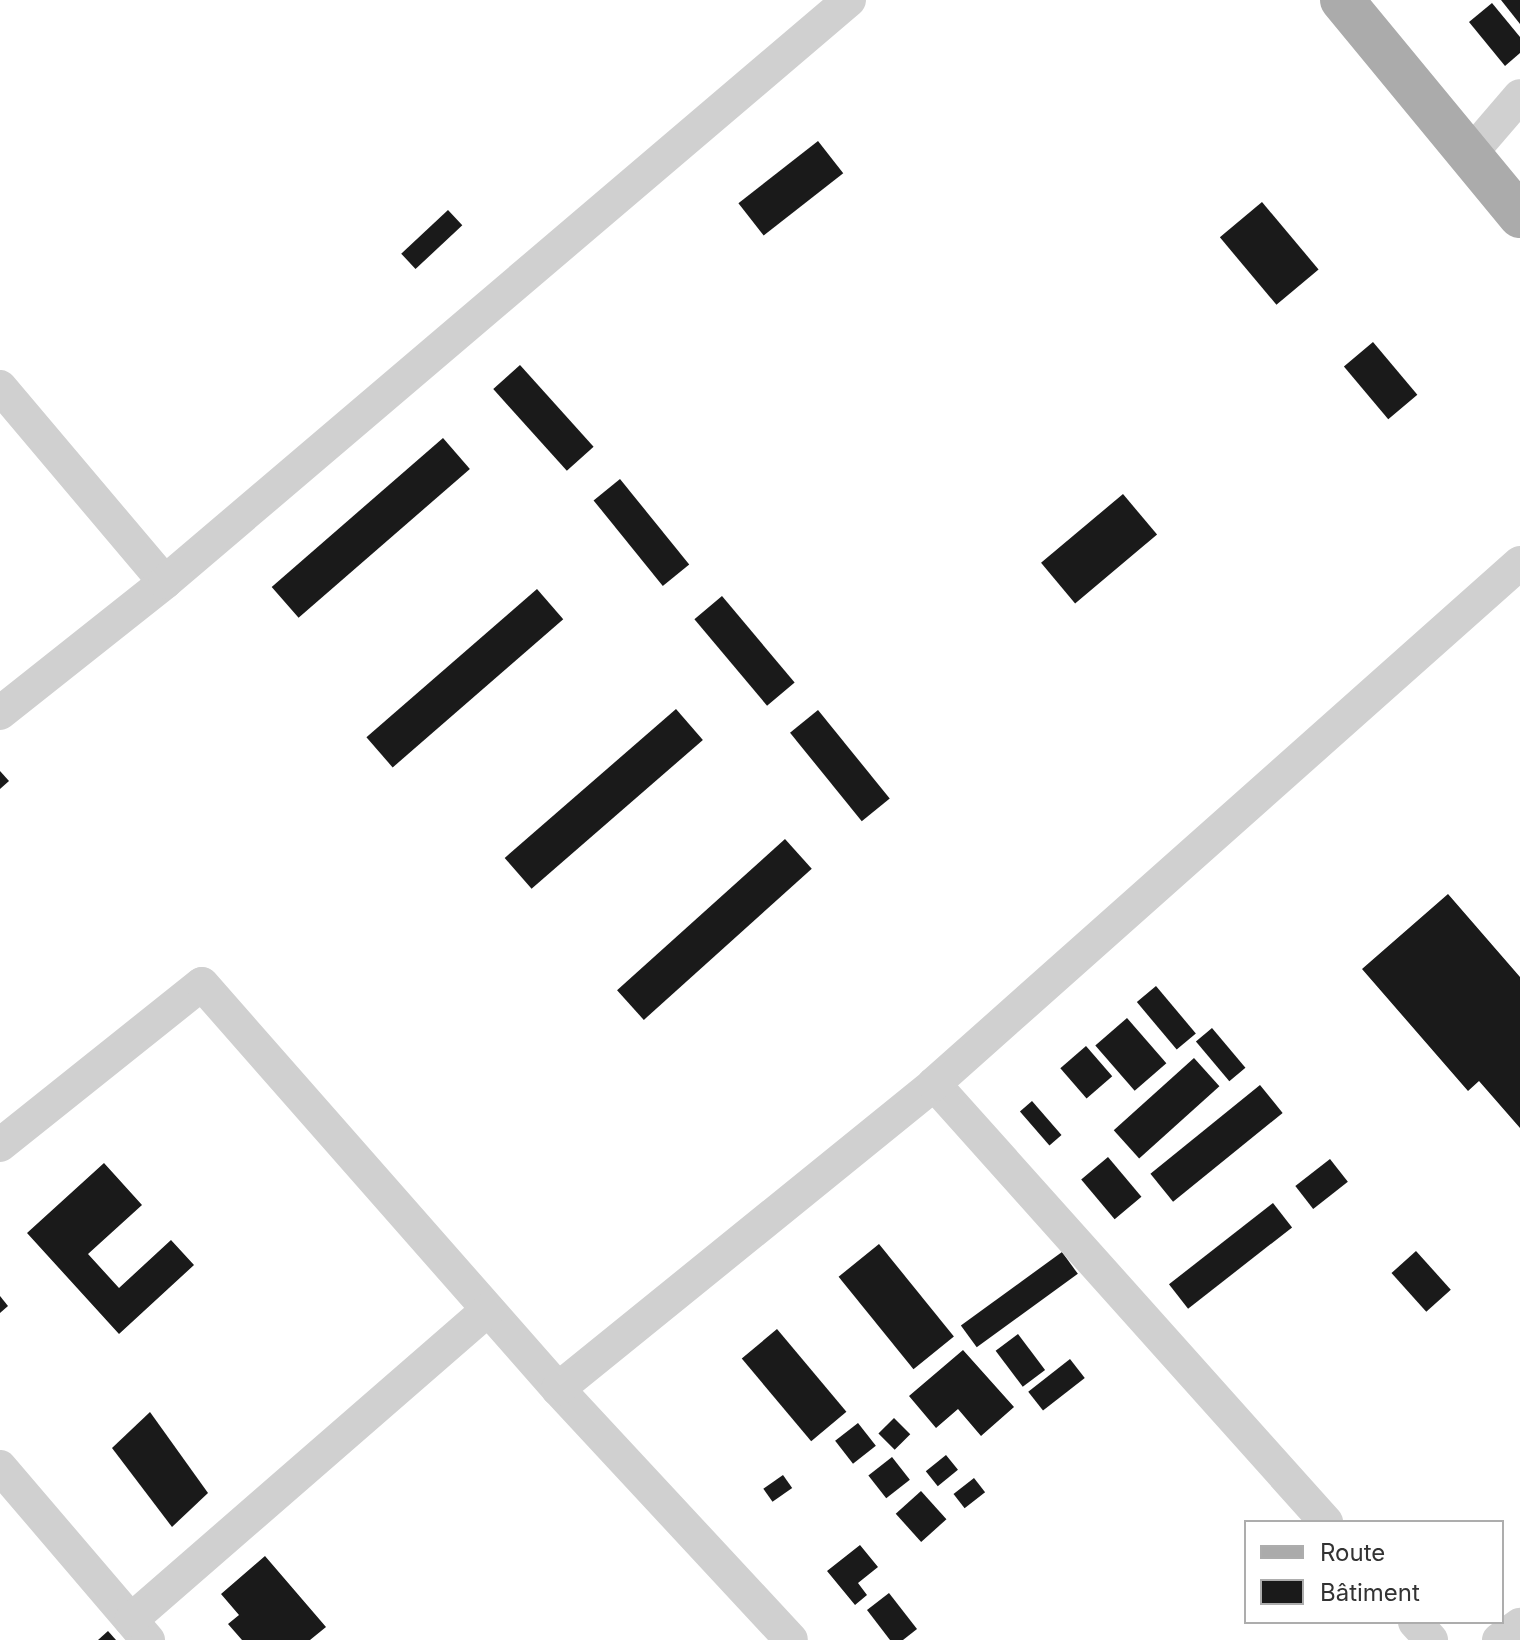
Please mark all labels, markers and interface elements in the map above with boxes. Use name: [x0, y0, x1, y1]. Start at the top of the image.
legend: [1244, 1520, 1504, 1624]
text: Route: [1320, 1538, 1385, 1567]
text: Bâtiment: [1320, 1578, 1420, 1607]

